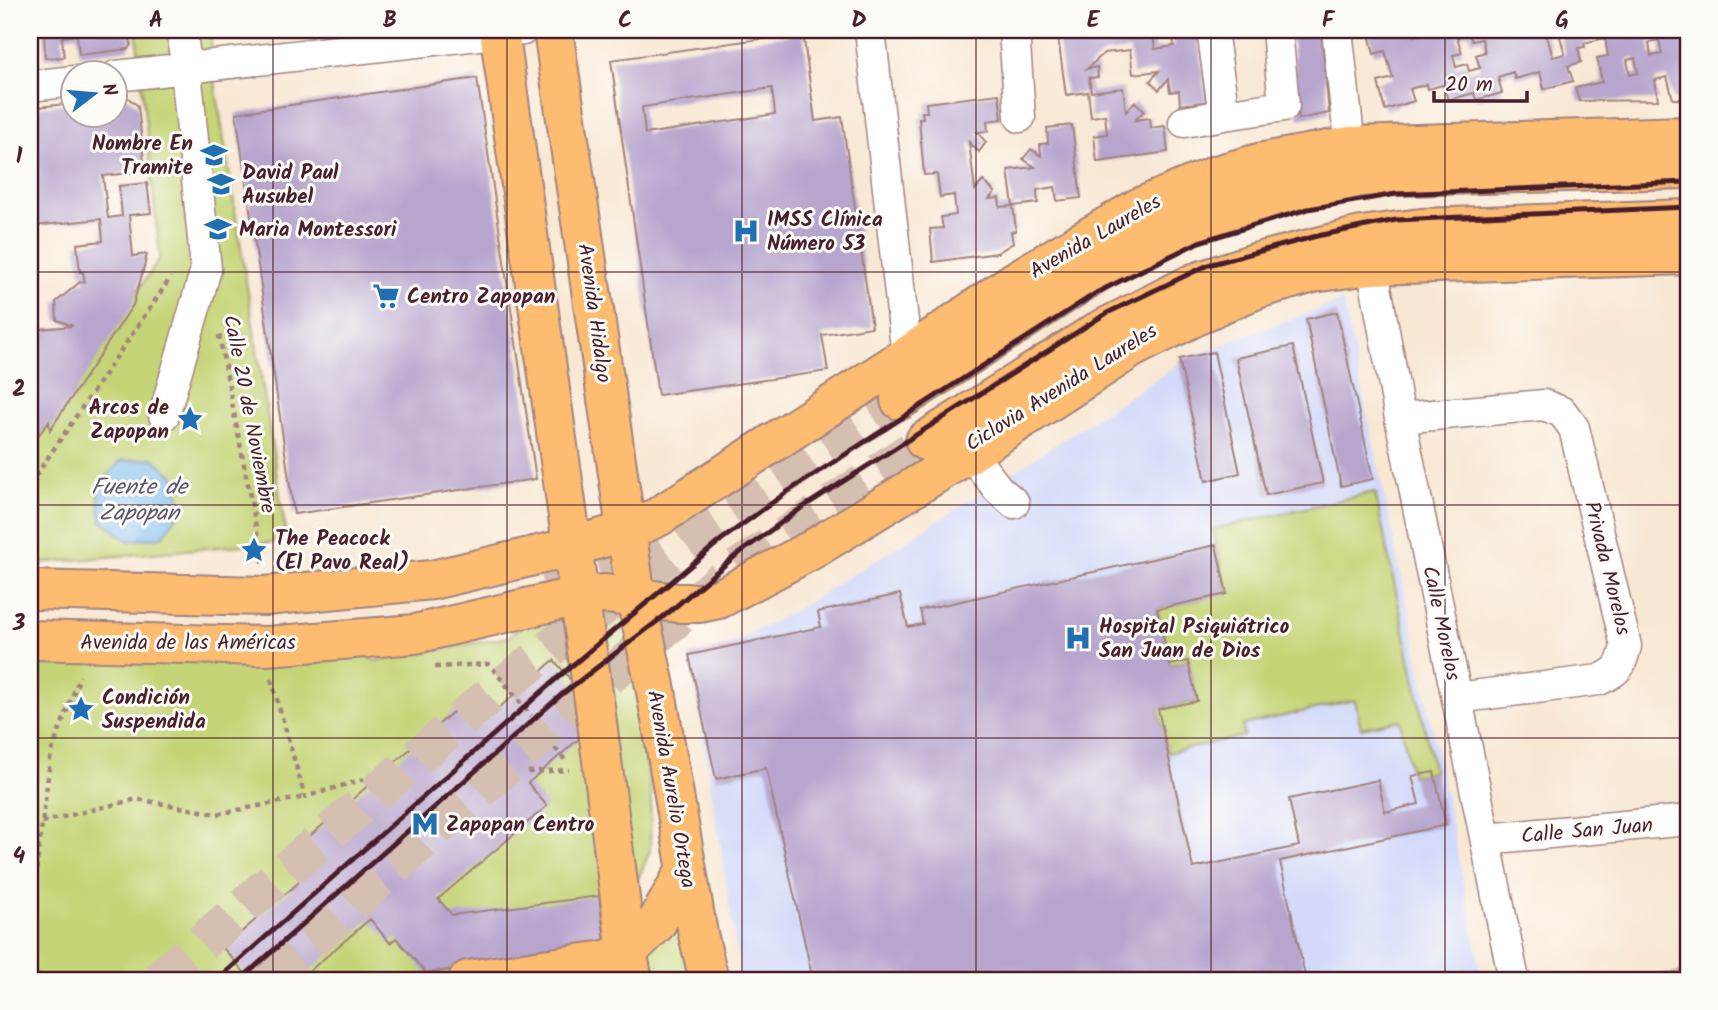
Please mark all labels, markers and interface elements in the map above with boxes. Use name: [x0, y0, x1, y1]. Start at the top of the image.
text: A: [149, 3, 163, 39]
text: B: [383, 3, 397, 39]
text: C: [618, 3, 632, 39]
text: D: [851, 3, 867, 39]
text: E: [1087, 3, 1101, 39]
text: F: [1322, 3, 1336, 39]
text: G: [1555, 3, 1569, 39]
north arrow: [60, 60, 130, 130]
scale bar: [1434, 60, 1527, 104]
text: 20 m: [1445, 69, 1493, 102]
text: N: [92, 80, 124, 100]
place label: Nombre En Tramite: [92, 128, 193, 185]
text: 1: [16, 139, 23, 175]
school or university icon: Nombre En Tramite: [199, 140, 229, 170]
place label: David Paul Ausubel: [242, 157, 339, 214]
school or university icon: David Paul Ausubel: [206, 169, 236, 199]
street label: Avenida Laureles: [1024, 186, 1168, 288]
place label: IMSS Clínica Número 53: [767, 204, 883, 261]
school or university icon: Maria Montessori: [203, 214, 233, 244]
place label: Maria Montessori: [239, 214, 397, 247]
hospital icon: IMSS Clínica Número 53: [731, 216, 761, 246]
street label: Avenida Hidalgo: [567, 242, 620, 385]
supermarket icon: Centro Zapopan: [371, 281, 401, 311]
place label: Centro Zapopan: [407, 281, 555, 314]
street label: Calle 20 de Noviembre: [213, 312, 284, 517]
street label: Ciclovia Avenida Laureles: [959, 316, 1164, 461]
text: 2: [12, 372, 26, 408]
place label: Arcos de Zapopan: [89, 392, 169, 449]
place icon: Arcos de Zapopan: [175, 404, 205, 434]
water label: Fuente de Zapopan: [91, 470, 190, 532]
street label: Privada Morelos: [1574, 498, 1639, 639]
place label: The Peacock (El Pavo Real): [275, 523, 409, 580]
place icon: The Peacock (El Pavo Real): [239, 535, 269, 565]
street label: Calle Morelos: [1412, 563, 1469, 684]
text: 3: [12, 606, 26, 642]
place label: Hospital Psiquiátrico San Juan de Dios: [1099, 611, 1290, 668]
hospital icon: Hospital Psiquiátrico San Juan de Dios: [1063, 623, 1093, 653]
street label: Avenida de las Américas: [80, 627, 296, 660]
place label: Condición Suspendida: [102, 682, 206, 739]
street label: Avenida Aurelio Ortega: [637, 688, 704, 891]
place icon: Condición Suspendida: [66, 694, 96, 724]
metro station icon: Zapopan Centro: [410, 809, 440, 839]
place label: Zapopan Centro: [446, 809, 595, 842]
street label: Calle San Juan: [1520, 809, 1654, 854]
text: 4: [13, 839, 26, 875]

